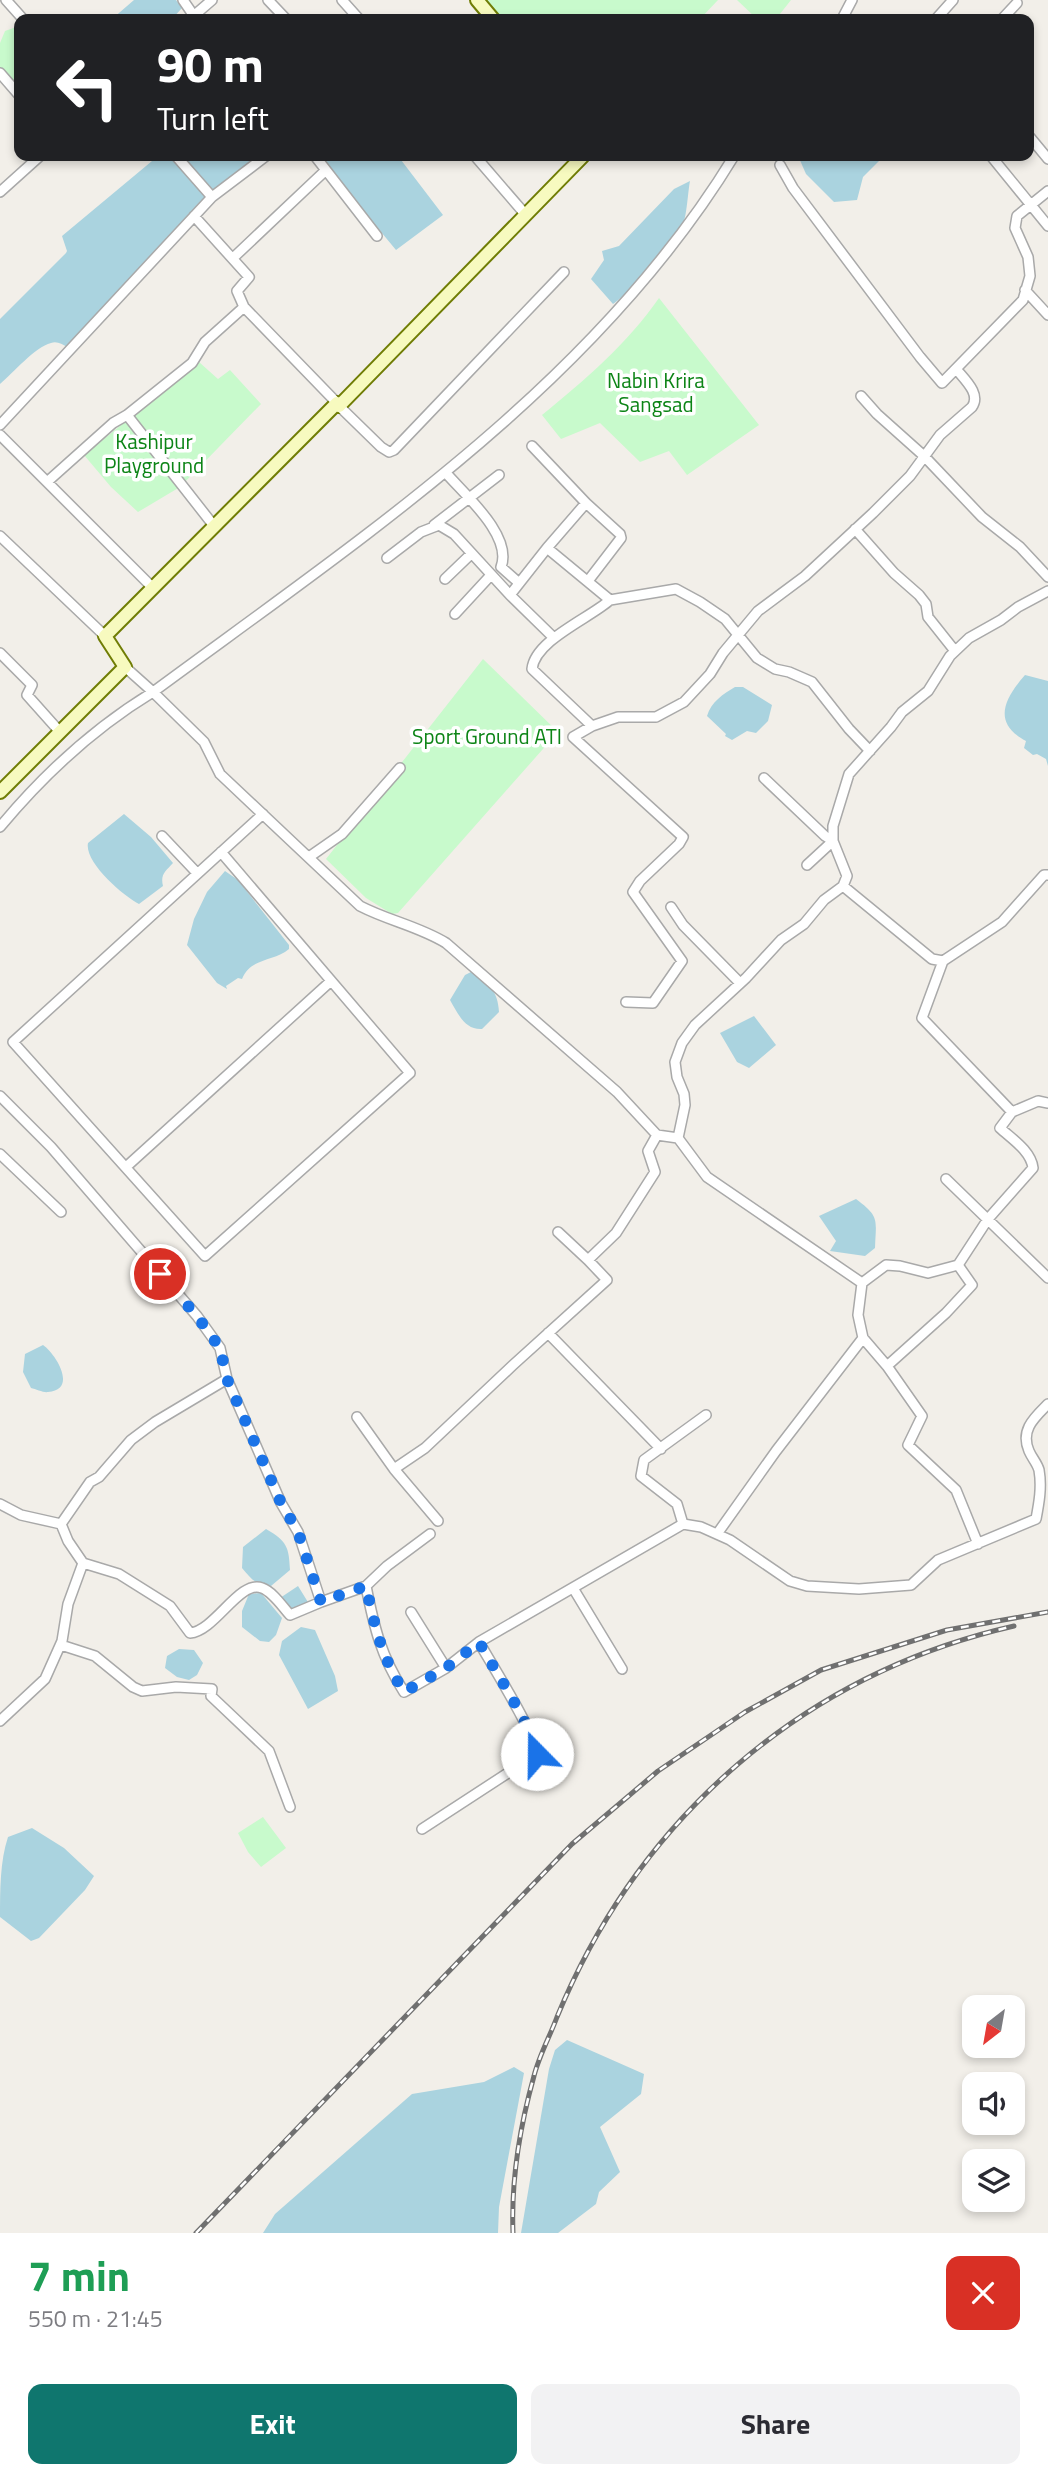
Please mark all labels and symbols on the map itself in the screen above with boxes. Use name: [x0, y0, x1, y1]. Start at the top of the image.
park label: Nabin Krira Sangsad: [607, 364, 705, 420]
park label: Kashipur Playground: [104, 425, 204, 481]
park label: Sport Ground ATI: [412, 720, 562, 752]
pin: [130, 1244, 190, 1304]
position arrow: [500, 1717, 574, 1791]
north arrow: [962, 1995, 1026, 2058]

